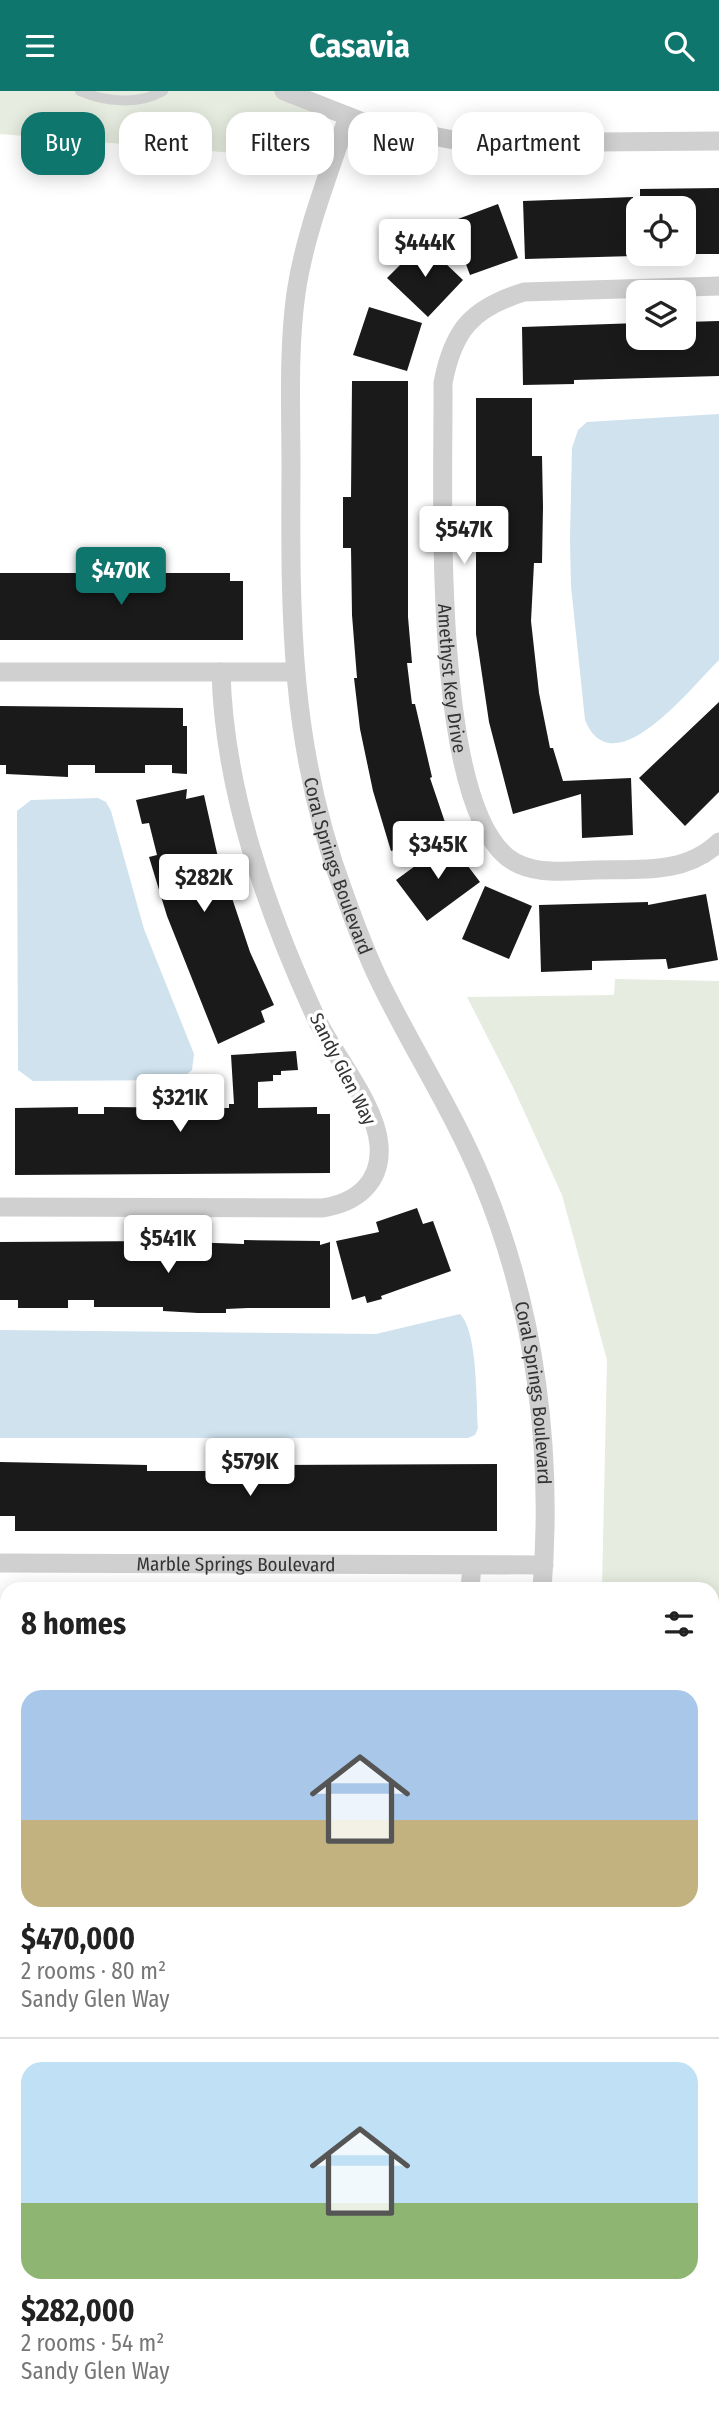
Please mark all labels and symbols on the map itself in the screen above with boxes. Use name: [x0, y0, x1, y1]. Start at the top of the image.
pin: $444K: [376, 219, 474, 279]
pin: $547K: [415, 507, 513, 566]
pin: $470K: [72, 547, 170, 607]
street label: Amethyst Key Drive: [433, 603, 472, 755]
street label: Coral Springs Boulevard: [299, 775, 377, 958]
pin: $345K: [389, 821, 487, 881]
pin: $282K: [155, 855, 253, 914]
street label: Sandy Glen Way: [305, 1009, 381, 1129]
pin: $321K: [131, 1075, 229, 1134]
pin: $541K: [119, 1215, 217, 1275]
street label: Coral Springs Boulevard: [510, 1299, 556, 1485]
pin: $579K: [201, 1439, 299, 1498]
street label: Marble Springs Boulevard: [136, 1552, 336, 1576]

